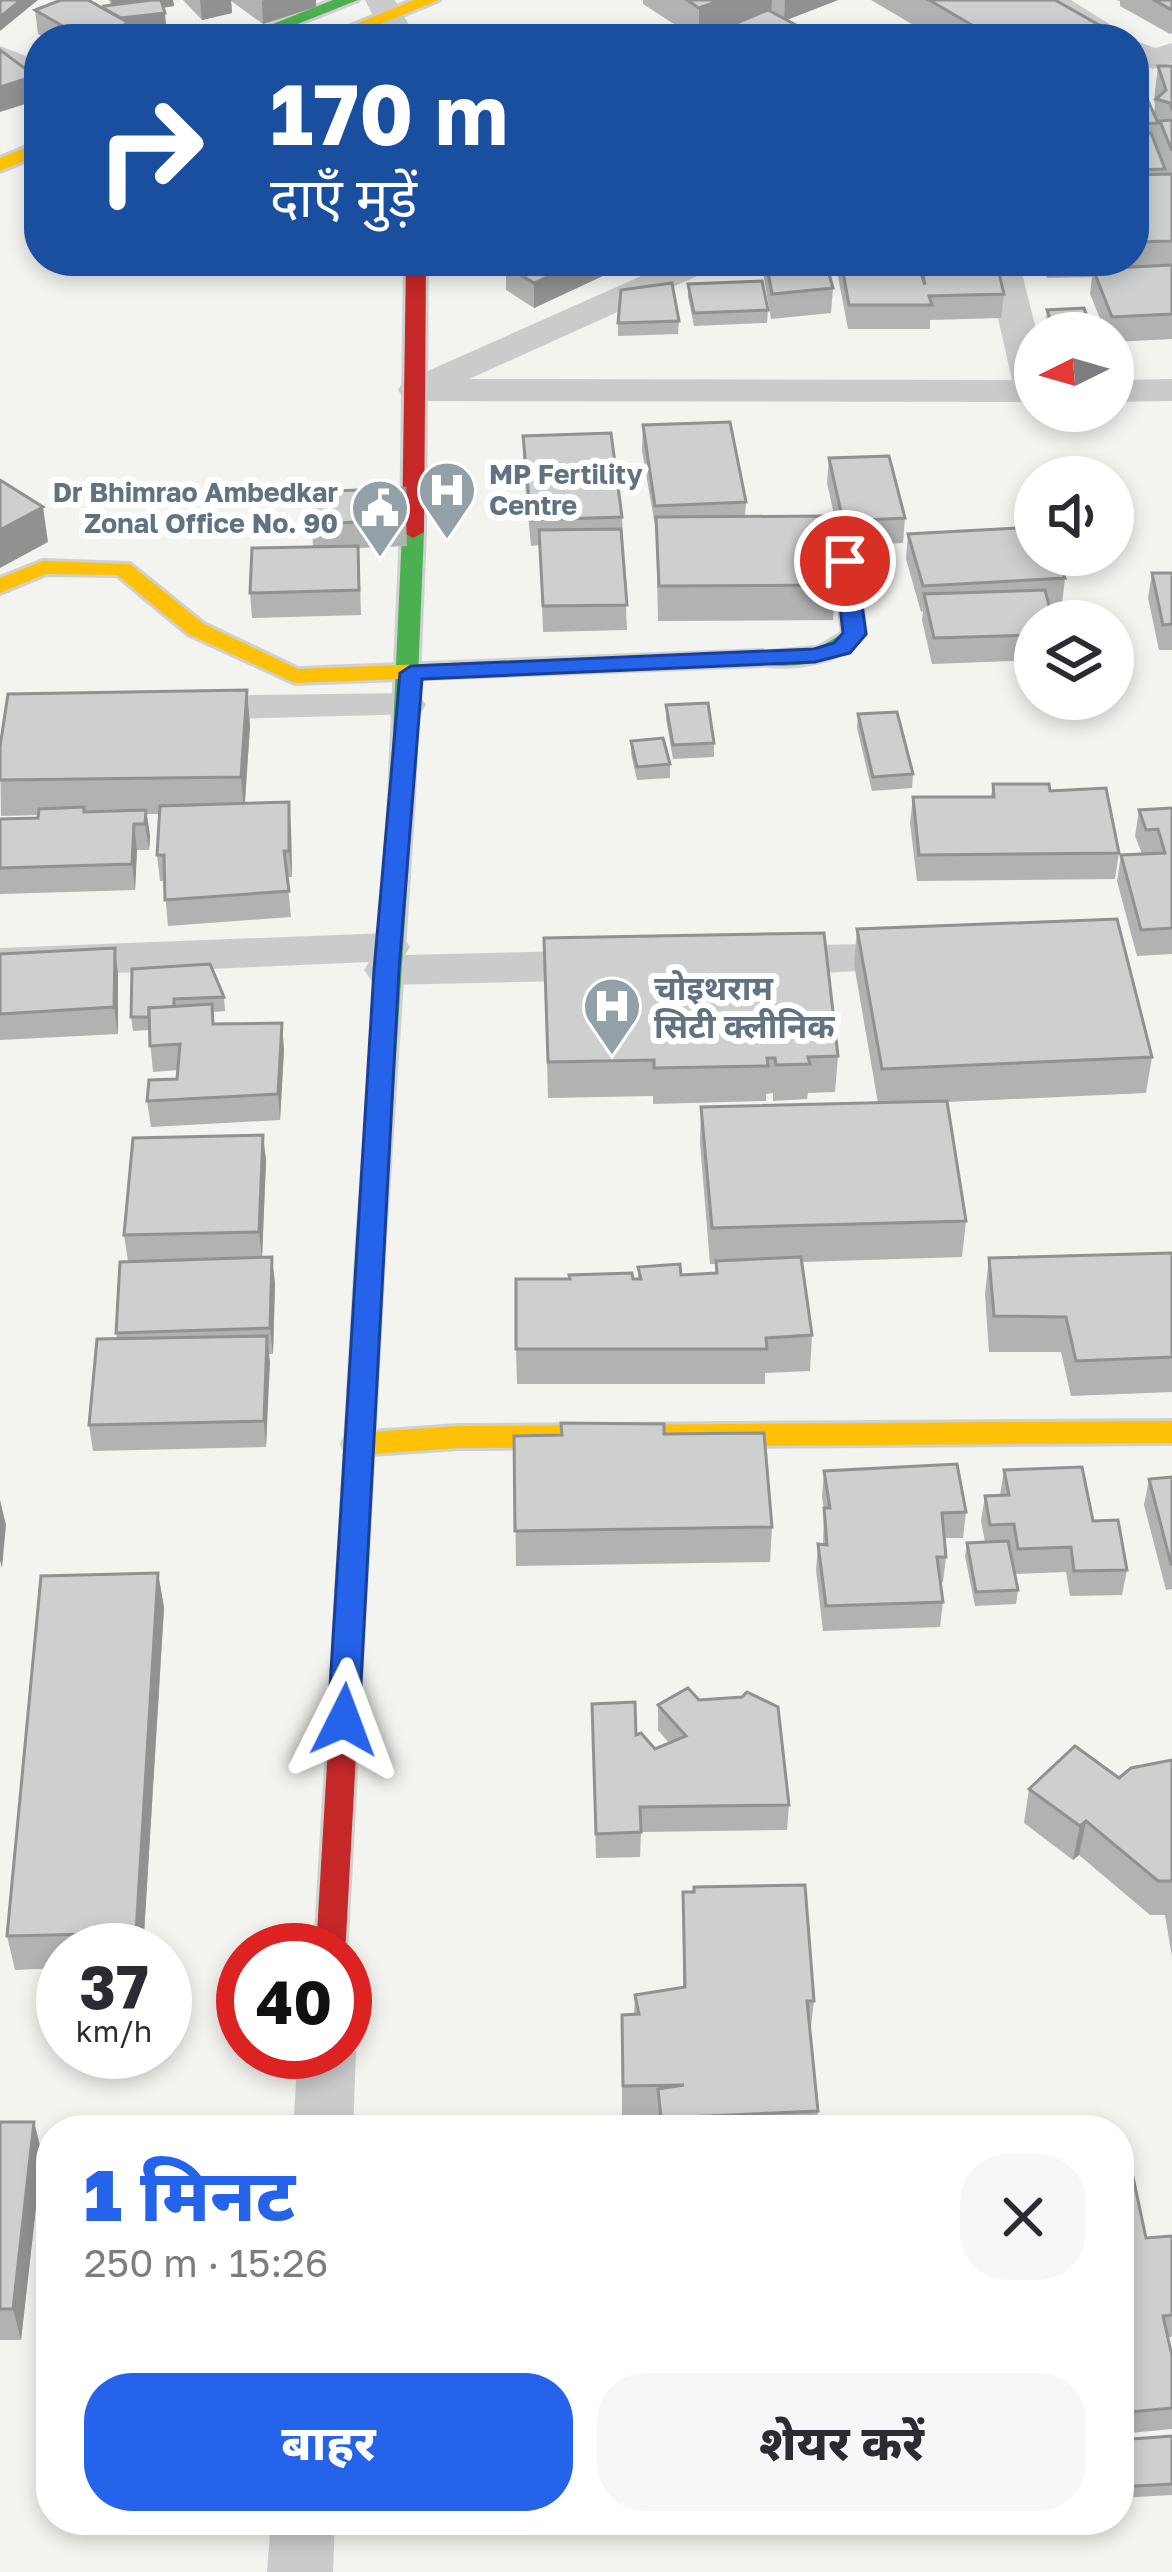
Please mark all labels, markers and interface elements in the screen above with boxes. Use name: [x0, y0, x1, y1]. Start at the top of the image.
text: 170 m: [270, 63, 508, 163]
icon: right: [72, 72, 228, 228]
text: दाएँ मुड़ें: [270, 164, 417, 229]
north arrow: [1014, 312, 1134, 432]
map controls: [1014, 312, 1134, 720]
button: sound: [1014, 456, 1134, 576]
place label: MP Fertility Centre: [489, 458, 643, 521]
hospital icon: MP Fertility Centre: [416, 459, 478, 541]
place label: Dr Bhimrao Ambedkar Zonal Office No. 90: [53, 476, 338, 539]
public building icon: Dr Bhimrao Ambedkar Zonal Office No. 90: [349, 477, 411, 559]
pin: [794, 510, 896, 612]
icon: arrive: [812, 528, 878, 594]
button: layers: [1014, 600, 1134, 720]
place label: चोइथराम सिटी क्लीनिक: [654, 968, 835, 1045]
hospital icon: चोइथराम सिटी क्लीनिक: [581, 975, 643, 1057]
position arrow: [281, 1657, 407, 1783]
speed limit sign: 40: [216, 1923, 372, 2079]
text: 37: [79, 1950, 149, 2022]
text: km/h: [76, 2013, 152, 2049]
text: 1 मिनट: [84, 2150, 295, 2237]
button: close: [960, 2154, 1086, 2280]
text: 250 m · 15:26: [84, 2239, 328, 2286]
button: बाहर: [84, 2373, 573, 2511]
button: शेयर करें: [597, 2373, 1086, 2511]

